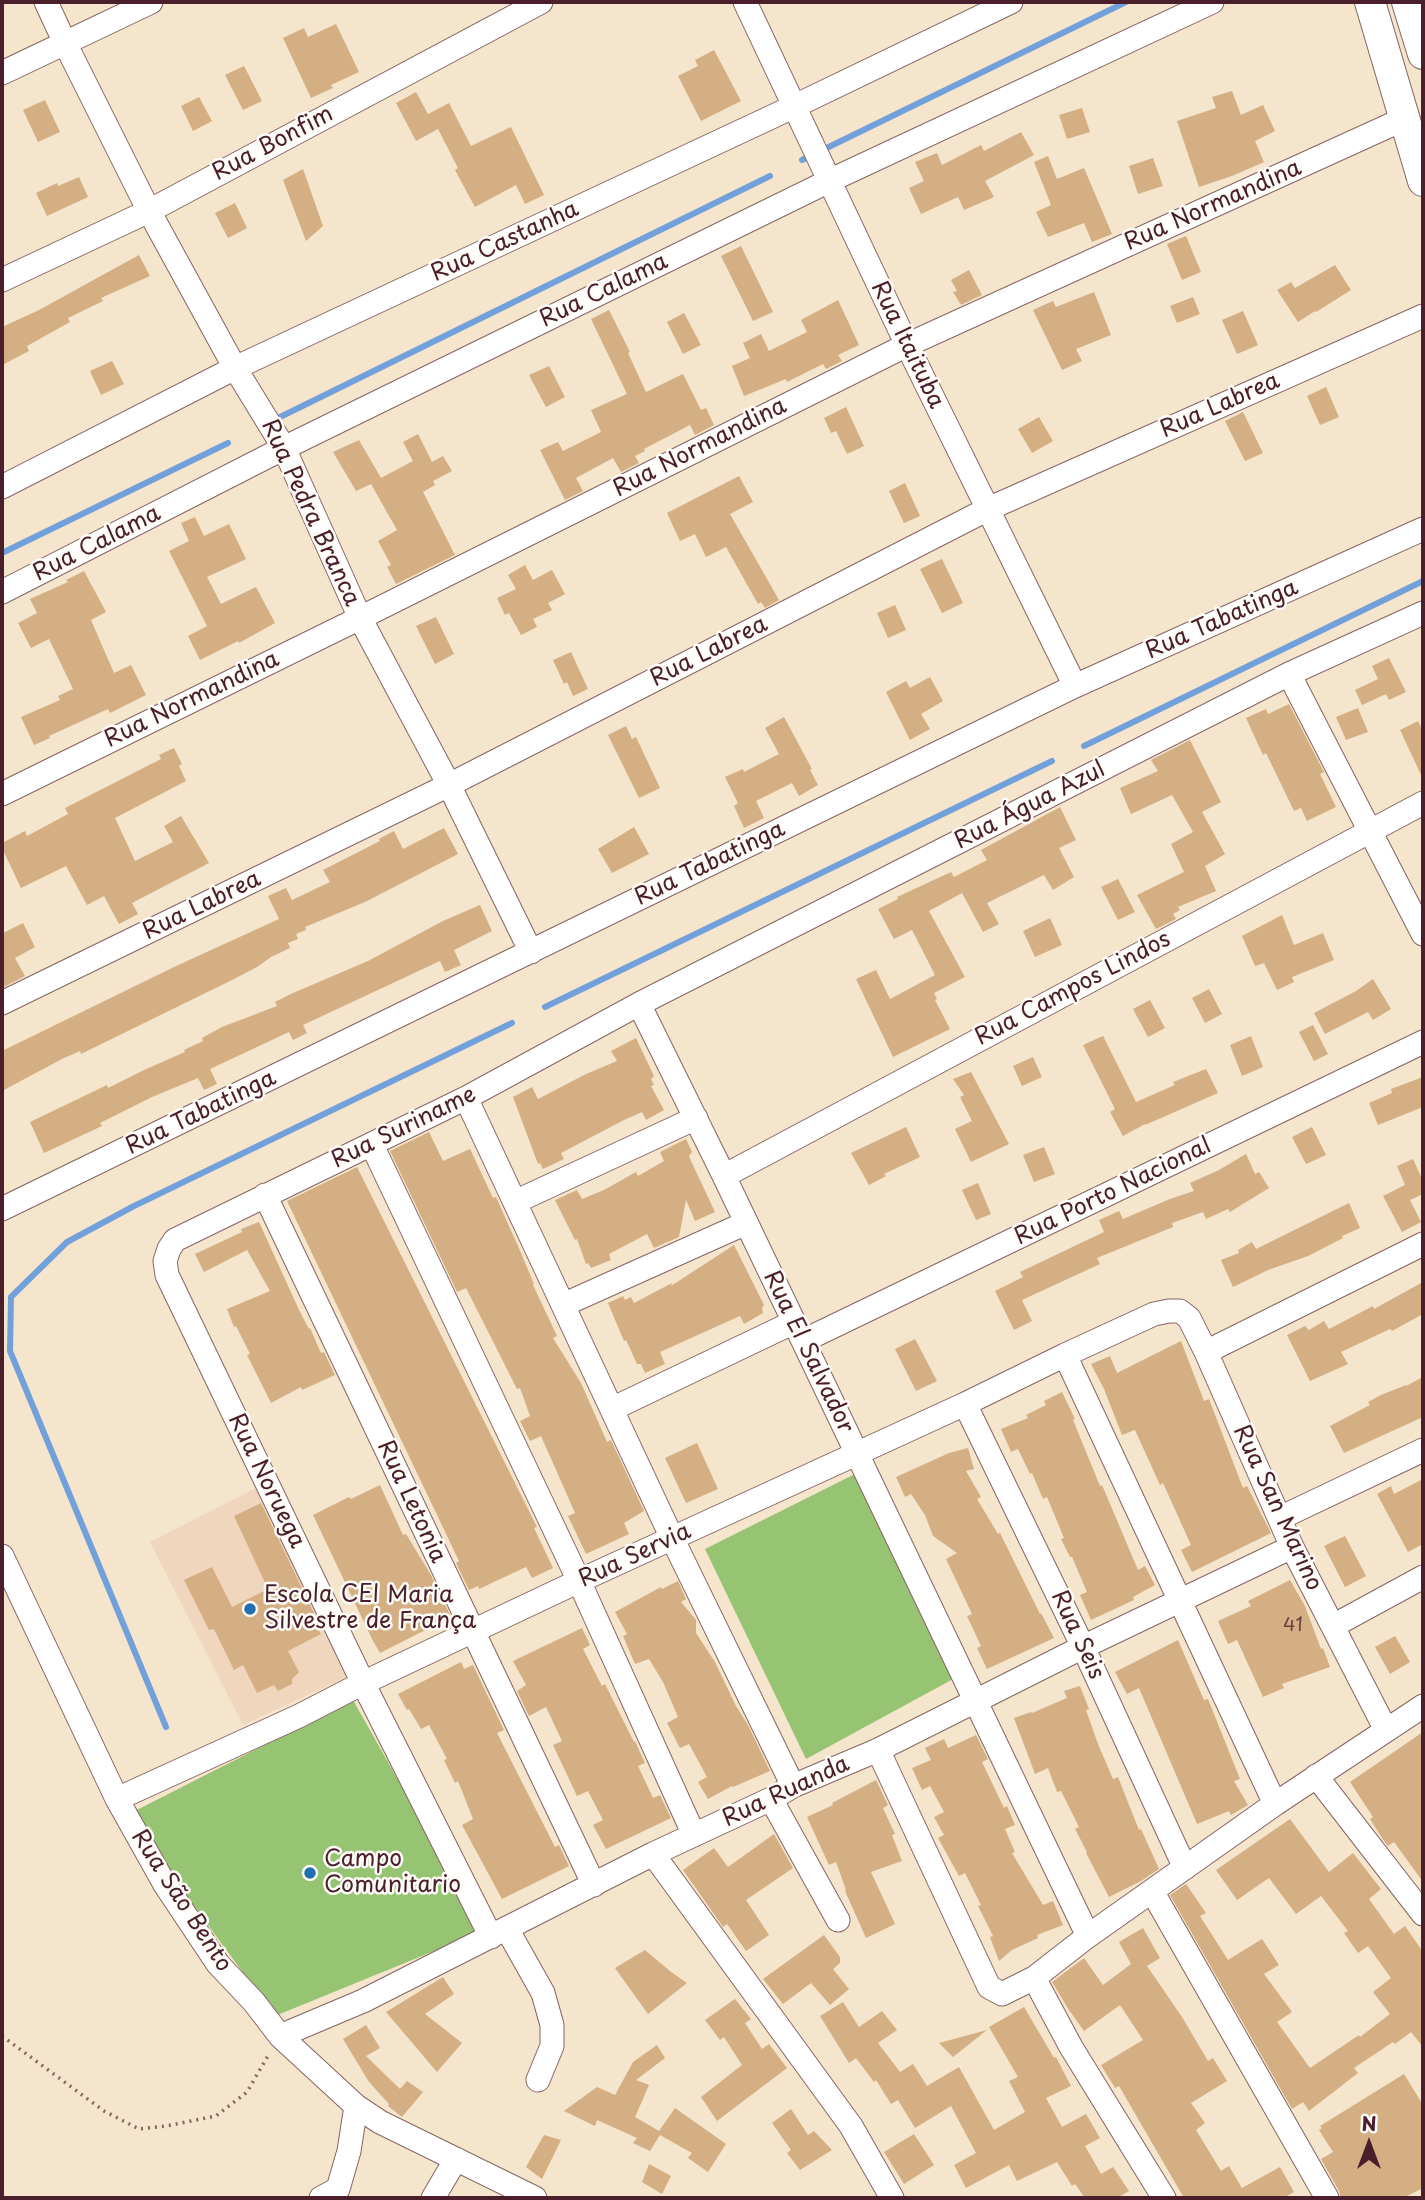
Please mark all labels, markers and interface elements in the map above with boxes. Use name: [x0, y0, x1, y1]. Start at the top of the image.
street label: Rua Bonfim: [208, 101, 338, 187]
street label: Rua Normandina: [1120, 155, 1306, 257]
street label: Rua Castanha: [427, 196, 583, 288]
street label: Rua Calama: [535, 248, 673, 334]
street label: Rua Itaituba: [864, 277, 950, 413]
street label: Rua Labrea: [1156, 367, 1284, 445]
street label: Rua Normandina: [609, 392, 791, 504]
street label: Rua Pedra Branca: [255, 415, 365, 611]
street label: Rua Calama: [29, 500, 165, 588]
street label: Rua Tabatinga: [1142, 574, 1302, 666]
street label: Rua Labrea: [646, 611, 772, 693]
street label: Rua Normandina: [100, 646, 284, 754]
street label: Rua Água Azul: [950, 756, 1110, 856]
street label: Rua Tabatinga: [630, 816, 790, 912]
street label: Rua Labrea: [138, 866, 266, 946]
street label: Rua Campos Lindos: [971, 926, 1175, 1052]
street label: Rua Tabatinga: [121, 1065, 281, 1161]
street label: Rua Suriname: [327, 1081, 481, 1175]
street label: Rua Porto Nacional: [1010, 1132, 1216, 1252]
street label: Rua El Salvador: [757, 1266, 859, 1438]
street label: Rua Noruega: [221, 1409, 311, 1553]
street label: Rua San Marino: [1227, 1421, 1327, 1595]
street label: Rua Letonia: [371, 1436, 451, 1568]
street label: Rua Servia: [574, 1518, 696, 1594]
place label: Escola CEI Maria Silvestre de França: [264, 1582, 476, 1636]
street label: Rua Seis: [1044, 1586, 1110, 1684]
marker: Escola CEI Maria Silvestre de França: [242, 1601, 258, 1617]
house number: 41: [1283, 1615, 1303, 1637]
street label: Rua Ruanda: [718, 1751, 854, 1833]
street label: Rua São Bento: [125, 1825, 237, 1977]
place label: Campo Comunitario: [324, 1846, 461, 1900]
marker: Campo Comunitario: [302, 1865, 318, 1881]
north arrow: [1334, 2109, 1404, 2179]
text: N: [1361, 2109, 1377, 2137]

